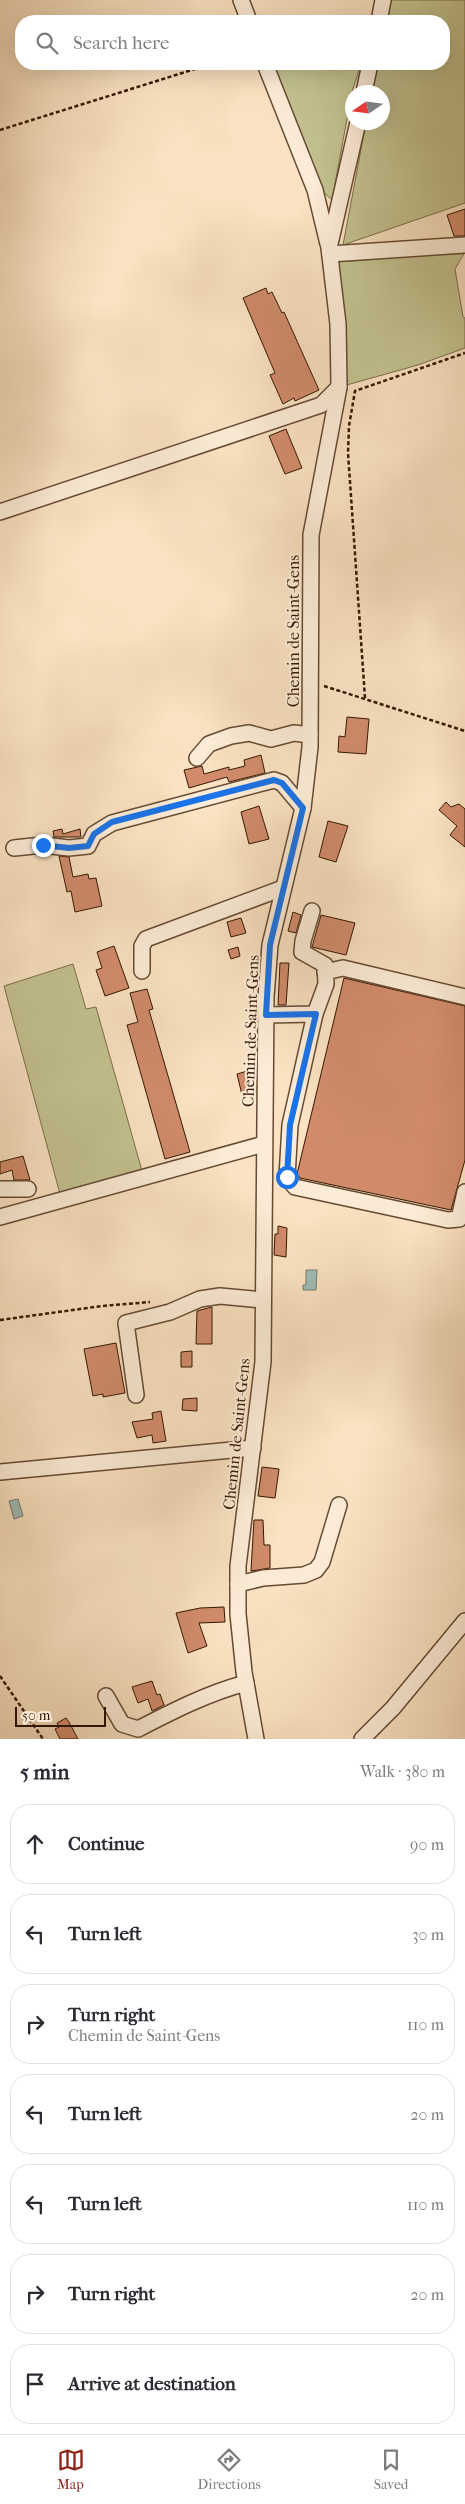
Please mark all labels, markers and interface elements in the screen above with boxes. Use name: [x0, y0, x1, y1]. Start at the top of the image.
search box: [15, 15, 450, 70]
icon: search: [33, 29, 61, 57]
text: Search here: [73, 32, 169, 54]
north arrow: [345, 85, 390, 130]
street label: Chemin de Saint-Gens: [284, 555, 303, 707]
route end: [32, 834, 55, 857]
street label: Chemin de Saint-Gens: [238, 955, 263, 1107]
route start: [276, 1166, 299, 1189]
street label: Chemin de Saint-Gens: [219, 1357, 254, 1511]
scale bar: [15, 1704, 106, 1727]
text: 50 m: [22, 1707, 50, 1724]
text: 5 min: [20, 1760, 69, 1784]
text: Walk · 380 m: [360, 1762, 445, 1781]
icon: ahead: [21, 1830, 49, 1858]
text: Continue: [68, 1833, 144, 1855]
text: 90 m: [410, 1835, 444, 1854]
icon: left: [21, 1920, 49, 1948]
text: Turn left: [68, 1923, 142, 1945]
text: 30 m: [412, 1925, 444, 1944]
text: Turn right: [68, 2004, 155, 2026]
icon: right: [21, 2010, 49, 2038]
text: 110 m: [407, 2015, 444, 2034]
text: Chemin de Saint-Gens: [68, 2026, 220, 2045]
icon: left: [21, 2100, 49, 2128]
text: Turn left: [68, 2103, 142, 2125]
text: 20 m: [410, 2105, 444, 2124]
icon: left: [21, 2190, 49, 2218]
text: Turn left: [68, 2193, 142, 2215]
text: 110 m: [407, 2195, 444, 2214]
icon: right: [21, 2280, 49, 2308]
text: Turn right: [68, 2283, 155, 2305]
text: 20 m: [410, 2285, 444, 2304]
icon: arrive: [21, 2370, 49, 2398]
text: Arrive at destination: [68, 2373, 236, 2395]
tab: Map: [57, 2446, 85, 2493]
tab: Directions: [198, 2446, 261, 2493]
tab: Saved: [374, 2446, 408, 2493]

